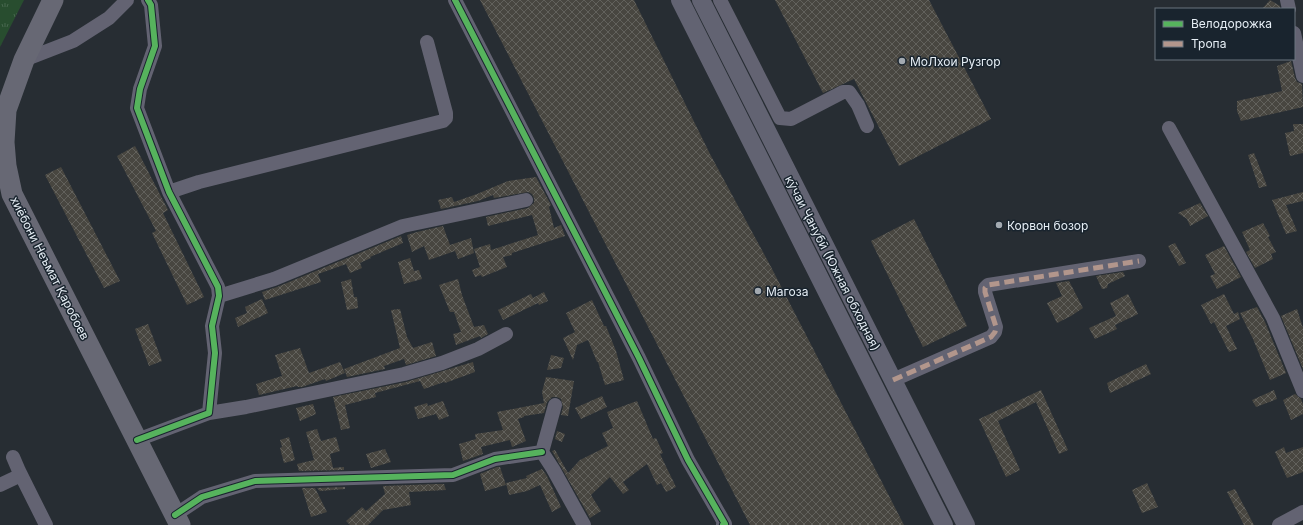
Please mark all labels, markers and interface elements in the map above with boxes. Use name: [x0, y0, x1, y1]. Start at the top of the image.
legend: [1155, 8, 1295, 60]
text: Велодорожка: [1191, 16, 1272, 31]
text: Тропа: [1191, 36, 1226, 51]
place label: МоЛхои Рузгор: [910, 54, 1001, 69]
marker: МоЛхои Рузгор: [897, 56, 907, 66]
street label: кӯчаи Ҷанубӣ (Южная обходная): [782, 173, 884, 353]
street label: хиёбони Неъмат Қаробоев: [7, 194, 93, 342]
place label: Корвон бозор: [1007, 218, 1088, 233]
marker: Корвон бозор: [994, 220, 1004, 230]
place label: Магоза: [766, 284, 808, 299]
marker: Магоза: [753, 286, 763, 296]

